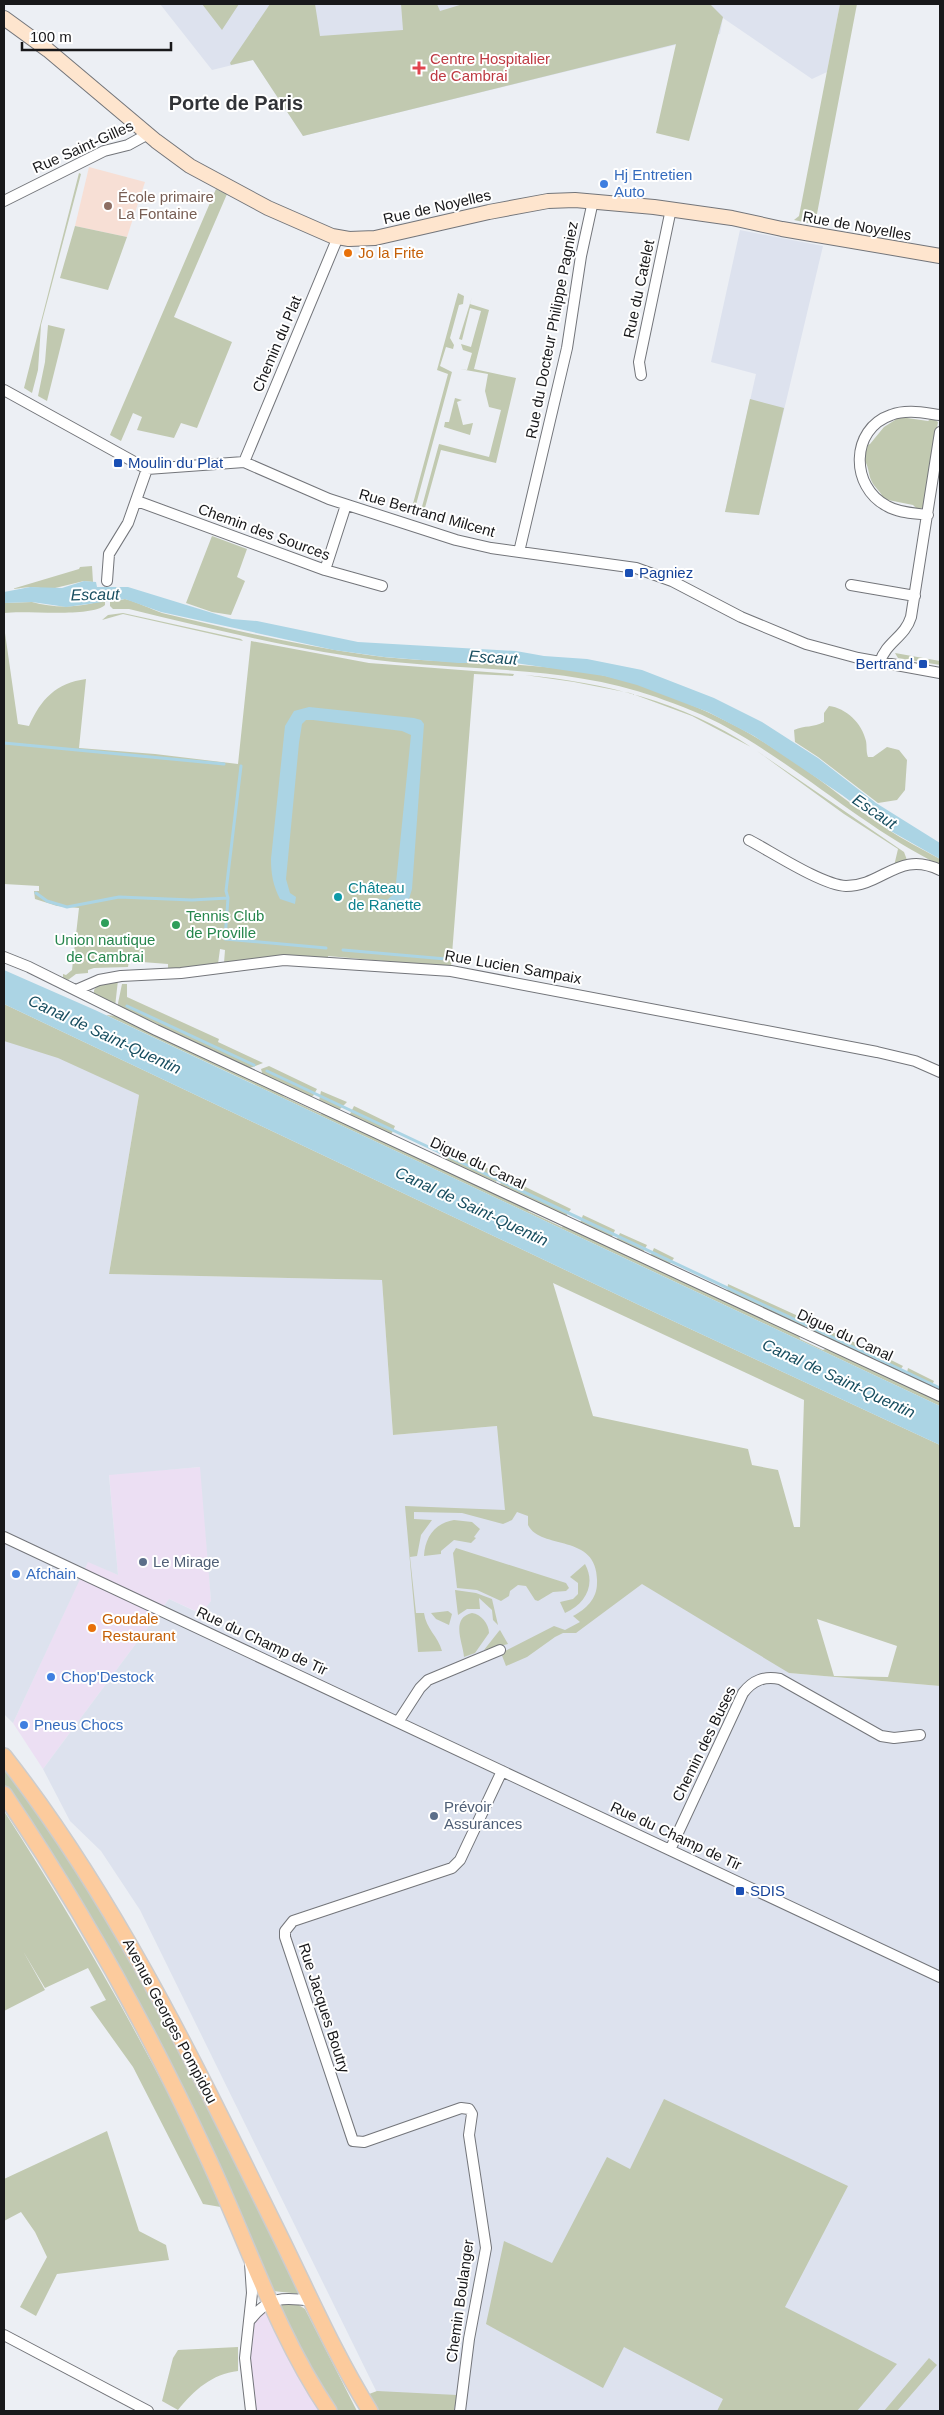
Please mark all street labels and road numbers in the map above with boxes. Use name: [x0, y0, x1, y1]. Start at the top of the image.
street label: Rue Saint-Gilles: [30, 117, 136, 176]
street label: Rue de Noyelles: [381, 186, 492, 227]
street label: Rue de Noyelles: [801, 208, 913, 243]
street label: Rue du Docteur Philippe Pagniez: [522, 220, 581, 440]
street label: Rue du Catelet: [620, 237, 657, 340]
street label: Chemin du Plat: [249, 293, 305, 394]
street label: Rue Bertrand Milcent: [357, 485, 498, 540]
street label: Chemin des Sources: [196, 500, 332, 563]
street label: Rue Lucien Sampaix: [443, 946, 583, 987]
street label: Digue du Canal: [428, 1133, 529, 1192]
street label: Digue du Canal: [795, 1305, 896, 1364]
street label: Rue du Champ de Tir: [194, 1603, 330, 1678]
street label: Chemin des Buses: [668, 1683, 739, 1804]
street label: Rue du Champ de Tir: [608, 1798, 744, 1873]
street label: Avenue Georges Pompidou: [120, 1936, 221, 2106]
street label: Rue Jacques Boutry: [296, 1941, 354, 2075]
street label: Chemin Boulanger: [442, 2238, 477, 2364]

